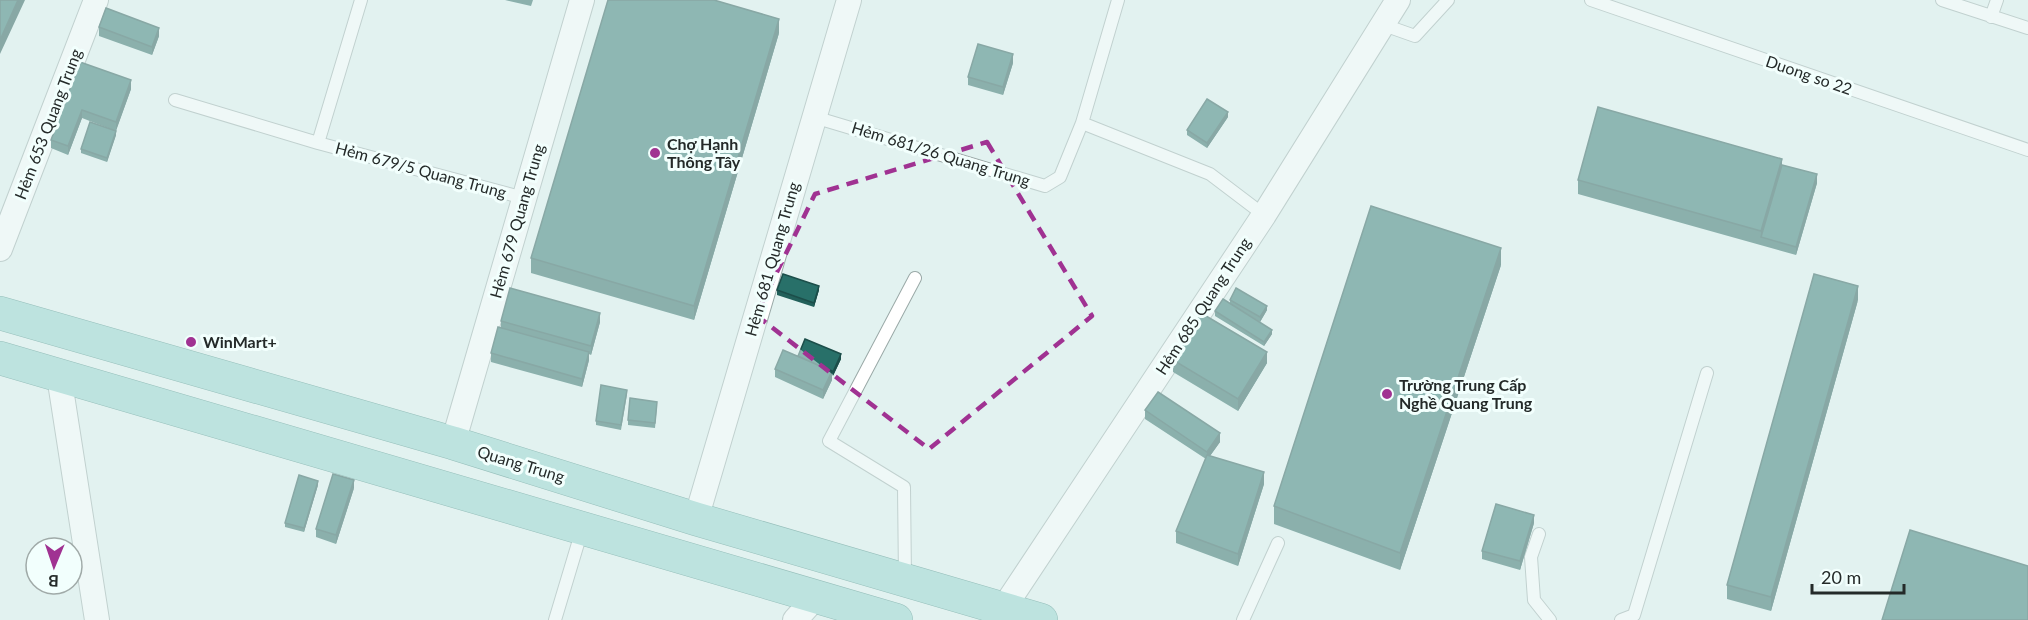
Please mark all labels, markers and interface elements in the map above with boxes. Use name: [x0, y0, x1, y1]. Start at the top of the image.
street label: Hẻm 653 Quang Trung: [10, 46, 85, 202]
street label: Duong so 22: [1764, 51, 1855, 98]
street label: Hẻm 681/26 Quang Trung: [850, 117, 1033, 190]
place label: Chợ Hạnh Thông Tây: [667, 134, 741, 171]
street label: Hẻm 679/5 Quang Trung: [334, 138, 509, 201]
street label: Hẻm 679 Quang Trung: [485, 141, 548, 300]
marker: Chợ Hạnh Thông Tây: [648, 146, 662, 160]
street label: Hẻm 681 Quang Trung: [740, 179, 803, 338]
street label: Hẻm 685 Quang Trung: [1151, 234, 1254, 378]
place label: WinMart+: [203, 332, 277, 351]
marker: WinMart+: [184, 335, 198, 349]
place label: Trường Trung Cấp Nghề Quang Trung: [1399, 375, 1533, 412]
marker: Trường Trung Cấp Nghề Quang Trung: [1380, 387, 1394, 401]
street label: Quang Trung: [475, 441, 567, 486]
north arrow: [24, 536, 84, 596]
scale bar: [1812, 557, 1904, 595]
text: 20 m: [1821, 566, 1861, 588]
text: B: [48, 572, 59, 591]

